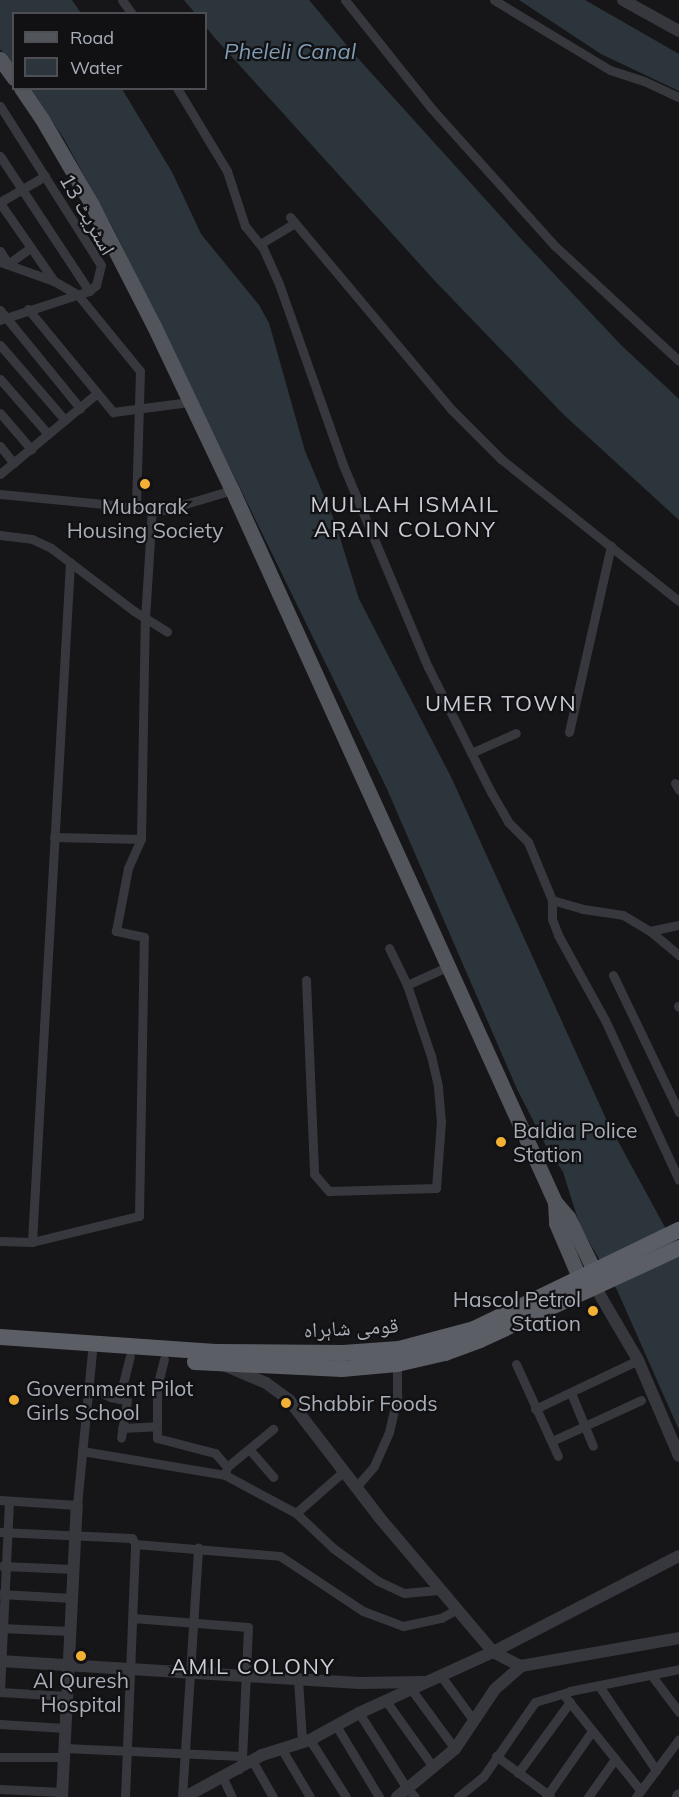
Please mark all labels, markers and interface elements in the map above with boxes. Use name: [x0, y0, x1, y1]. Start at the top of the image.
legend: [12, 12, 207, 90]
text: Road: [70, 26, 114, 49]
water label: Pheleli Canal: [224, 39, 356, 65]
text: Water: [70, 56, 122, 79]
street label: اسٹریٹ 13: [55, 169, 121, 259]
marker: Mubarak Housing Society: [138, 477, 152, 491]
district label: MULLAH ISMAIL ARAIN COLONY: [311, 491, 499, 542]
place label: Mubarak Housing Society: [67, 493, 223, 543]
district label: UMER TOWN: [425, 691, 577, 717]
place label: Baldia Police Station: [513, 1117, 637, 1167]
marker: Baldia Police Station: [494, 1135, 508, 1149]
place label: Hascol Petrol Station: [453, 1286, 581, 1336]
marker: Hascol Petrol Station: [586, 1304, 600, 1318]
street label: قومی شاہراہ: [303, 1312, 399, 1342]
place label: Government Pilot Girls School: [26, 1375, 193, 1425]
place label: Shabbir Foods: [298, 1390, 438, 1416]
marker: Government Pilot Girls School: [7, 1393, 21, 1407]
marker: Shabbir Foods: [279, 1396, 293, 1410]
marker: Al Quresh Hospital: [72, 1647, 90, 1665]
district label: AMIL COLONY: [171, 1654, 335, 1680]
place label: Al Quresh Hospital: [33, 1667, 129, 1717]

